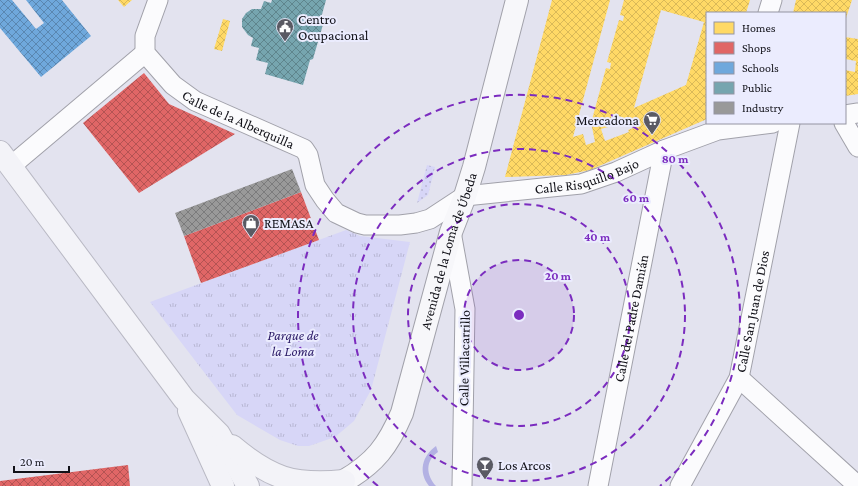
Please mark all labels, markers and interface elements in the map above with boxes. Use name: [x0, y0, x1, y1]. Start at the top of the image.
place label: Centro Ocupacional: [298, 11, 369, 43]
legend: [706, 12, 846, 124]
public building icon: Centro Ocupacional: [275, 17, 295, 42]
text: Homes: [742, 21, 776, 35]
text: Shops: [742, 41, 771, 55]
text: Schools: [742, 61, 779, 75]
text: Public: [742, 81, 772, 95]
street label: Calle de la Alberquilla: [179, 86, 297, 152]
text: Industry: [742, 101, 784, 115]
supermarket icon: Mercadona: [642, 110, 662, 135]
place label: Mercadona: [576, 112, 640, 128]
text: 80 m: [662, 152, 689, 166]
street label: Calle Risquillo Bajo: [534, 155, 641, 197]
street label: Avenida de la Loma de Úbeda: [417, 170, 480, 331]
text: 60 m: [623, 191, 650, 205]
shop icon: REMASA: [241, 213, 261, 238]
place label: REMASA: [264, 215, 313, 231]
text: 40 m: [584, 230, 611, 244]
street label: Calle San Juan de Dios: [732, 249, 772, 374]
street label: Calle del Padre Damián: [611, 253, 651, 383]
text: 20 m: [545, 269, 572, 283]
centre of rings: [512, 308, 526, 322]
street label: Calle Villacarrillo: [455, 310, 473, 406]
park label: Parque de la Loma: [267, 327, 319, 359]
scale bar: [14, 448, 69, 474]
text: 20 m: [20, 455, 45, 469]
bar icon: Los Arcos: [475, 455, 495, 480]
place label: Los Arcos: [498, 457, 551, 473]

